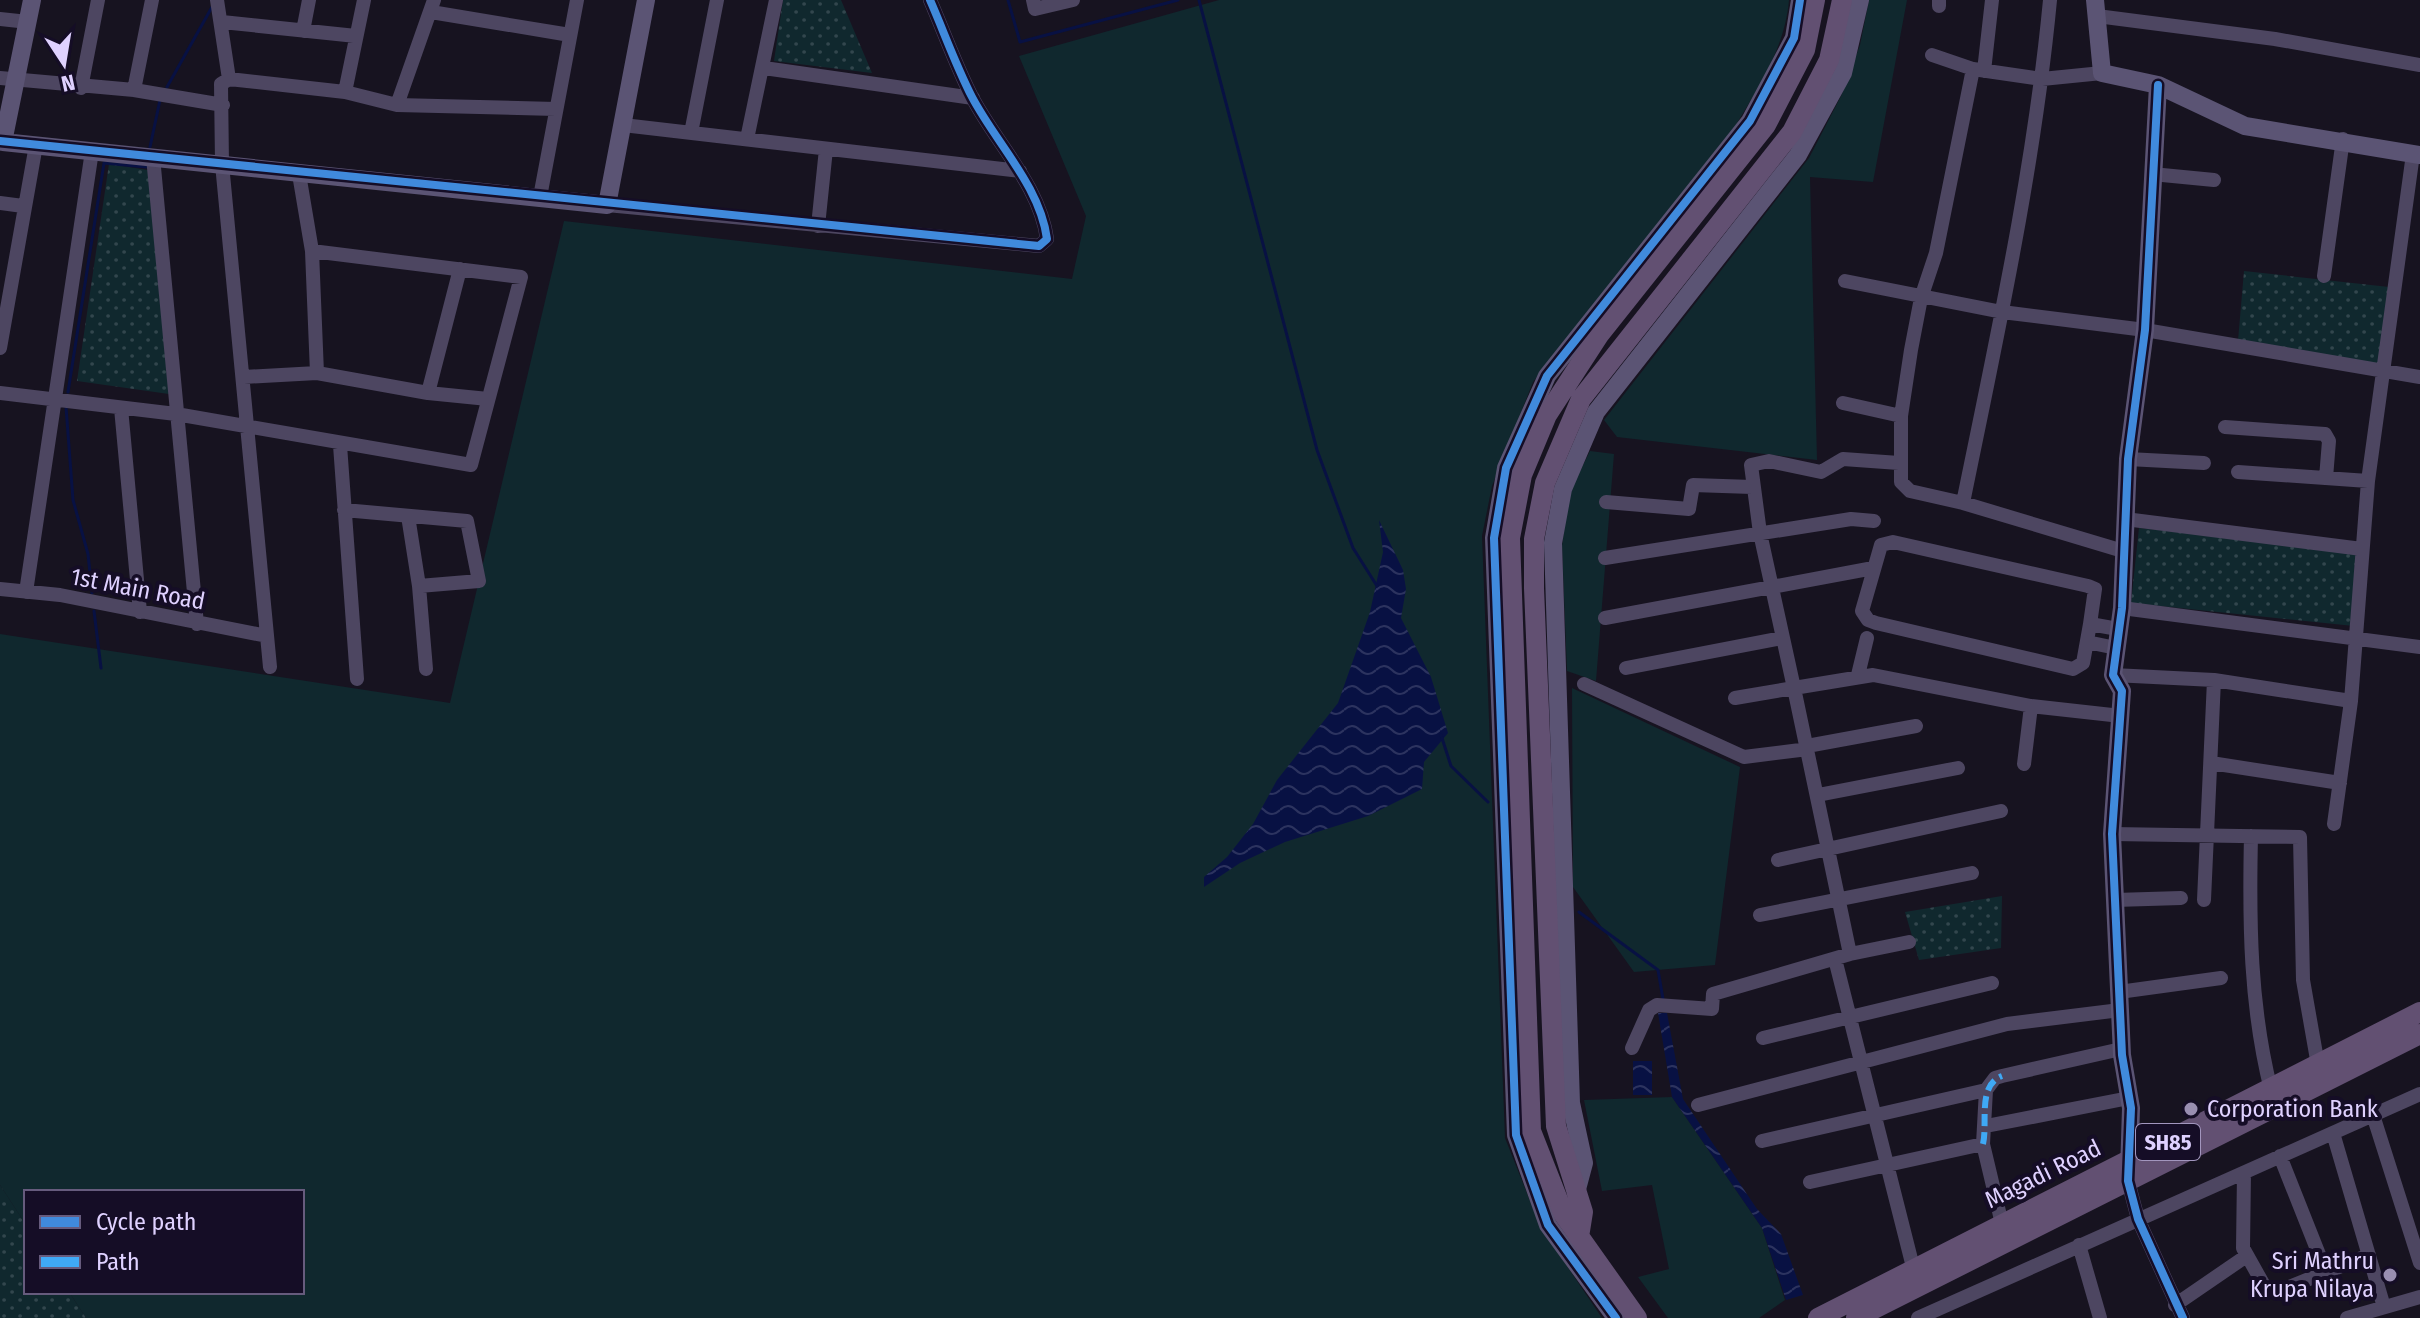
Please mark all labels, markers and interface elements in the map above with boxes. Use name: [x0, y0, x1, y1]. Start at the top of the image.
north arrow: [24, 24, 104, 104]
text: N: [59, 68, 77, 98]
street label: 1st Main Road: [69, 562, 207, 616]
place label: Corporation Bank: [2207, 1095, 2379, 1123]
marker: Corporation Bank: [2182, 1100, 2200, 1118]
road number: SH85: [2136, 1124, 2200, 1160]
street label: Magadi Road: [1980, 1134, 2106, 1214]
legend: [24, 1190, 304, 1294]
text: Cycle path: [96, 1208, 196, 1236]
place label: Sri Mathru Krupa Nilaya: [2250, 1247, 2374, 1303]
text: Path: [96, 1248, 140, 1276]
marker: Sri Mathru Krupa Nilaya: [2381, 1266, 2399, 1284]

